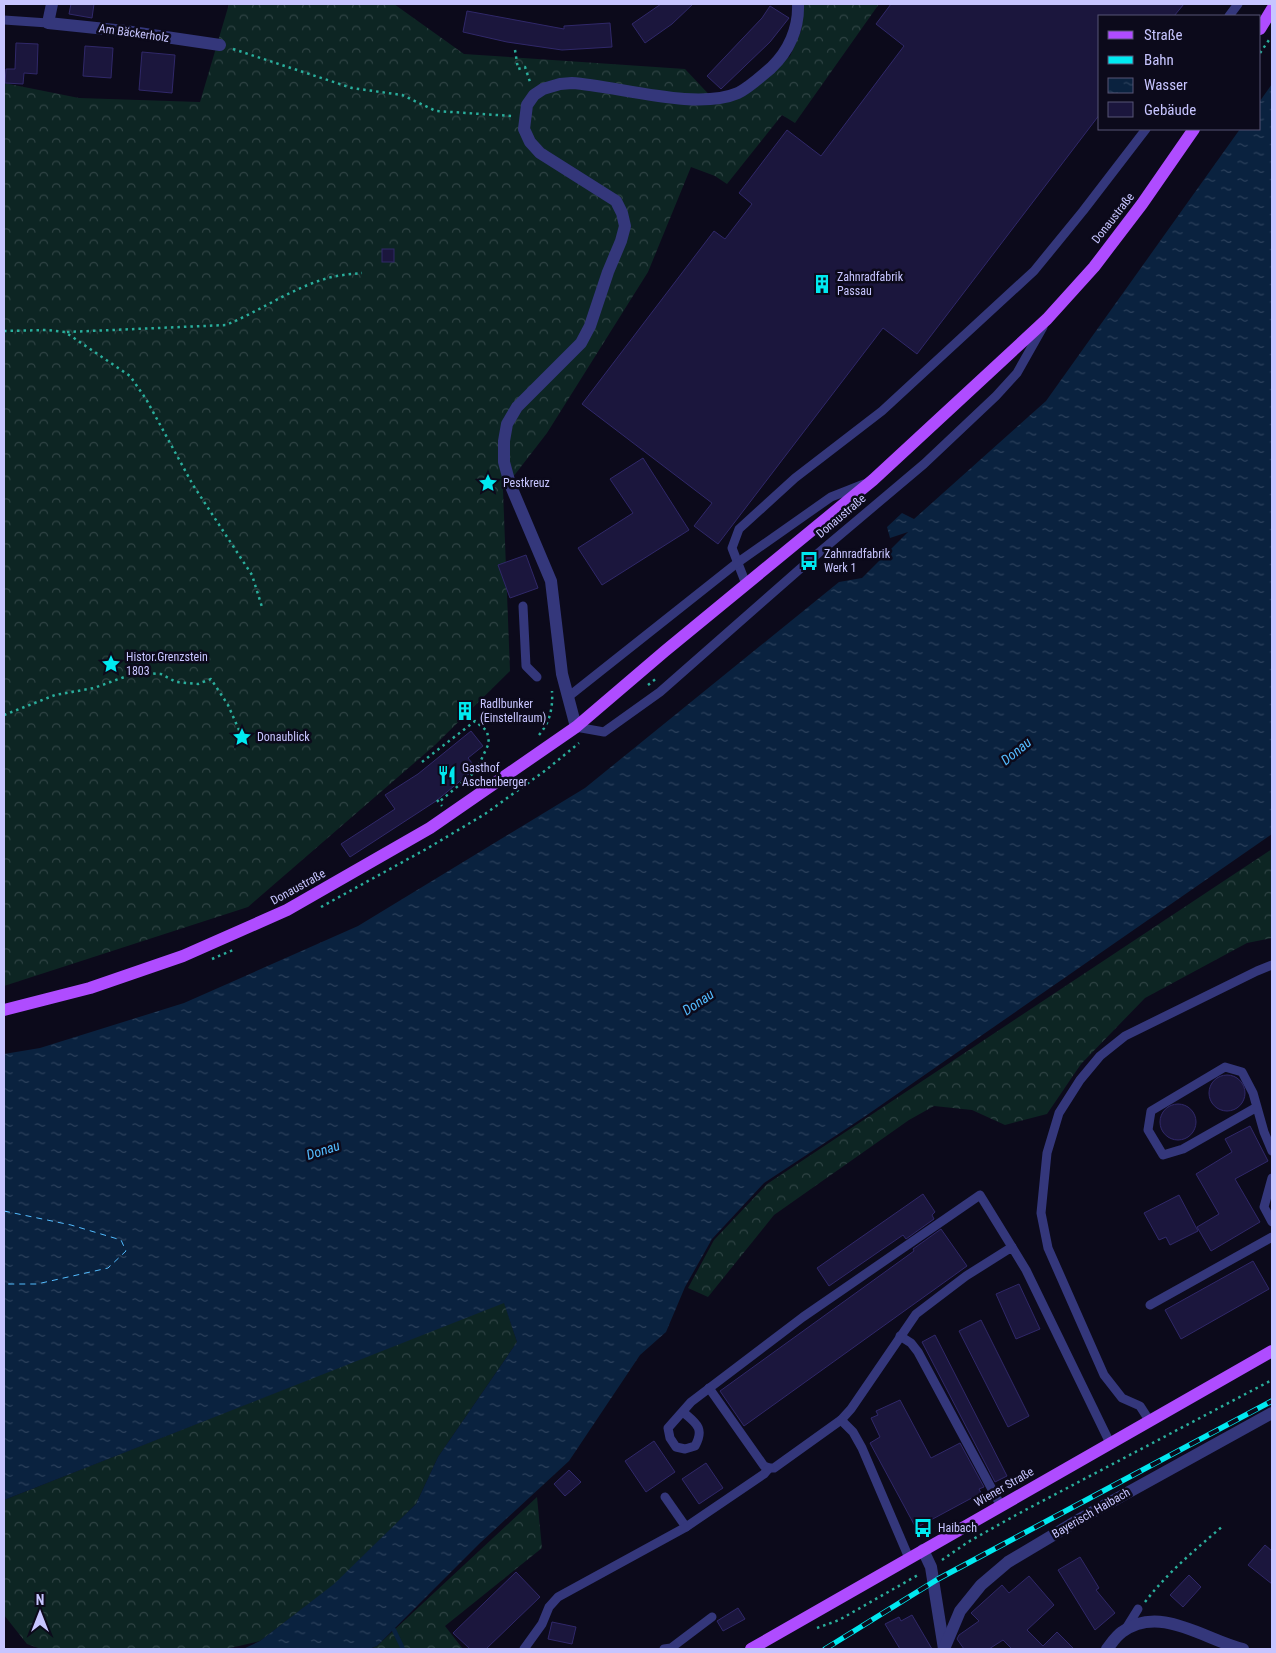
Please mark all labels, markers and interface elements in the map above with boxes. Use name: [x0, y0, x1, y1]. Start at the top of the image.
legend: [1098, 15, 1261, 130]
street label: Am Bäckerholz: [98, 21, 170, 45]
text: Straße: [1144, 26, 1183, 44]
text: Bahn: [1144, 51, 1174, 69]
text: Wasser: [1144, 76, 1188, 94]
text: Gebäude: [1144, 101, 1196, 119]
street label: Donaustraße: [1089, 190, 1137, 246]
place label: Zahnradfabrik Passau: [837, 270, 904, 298]
building icon: Zahnradfabrik Passau: [811, 273, 833, 295]
place icon: Pestkreuz: [477, 472, 499, 494]
place label: Pestkreuz: [503, 476, 550, 490]
street label: Donaustraße: [813, 491, 869, 541]
place label: Zahnradfabrik Werk 1: [824, 547, 891, 575]
bus stop icon: Zahnradfabrik Werk 1: [798, 550, 820, 572]
place label: Histor.Grenzstein 1803: [126, 650, 208, 678]
place icon: Histor.Grenzstein 1803: [100, 653, 122, 675]
place label: Radlbunker (Einstellraum): [480, 697, 546, 725]
building icon: Radlbunker (Einstellraum): [454, 700, 476, 722]
place icon: Donaublick: [231, 726, 253, 748]
place label: Donaublick: [257, 730, 310, 744]
water label: Donau: [998, 734, 1035, 768]
place label: Gasthof Aschenberger: [462, 761, 528, 789]
restaurant icon: Gasthof Aschenberger: [436, 764, 458, 786]
street label: Donaustraße: [268, 866, 328, 908]
water label: Donau: [679, 986, 717, 1018]
water label: Donau: [304, 1137, 342, 1163]
street label: Wiener Straße: [972, 1464, 1036, 1510]
street label: Bayerisch Haibach: [1050, 1485, 1133, 1541]
bus stop icon: Haibach: [912, 1517, 934, 1539]
place label: Haibach: [938, 1521, 977, 1535]
north arrow: [15, 1588, 65, 1638]
text: N: [36, 1592, 44, 1608]

